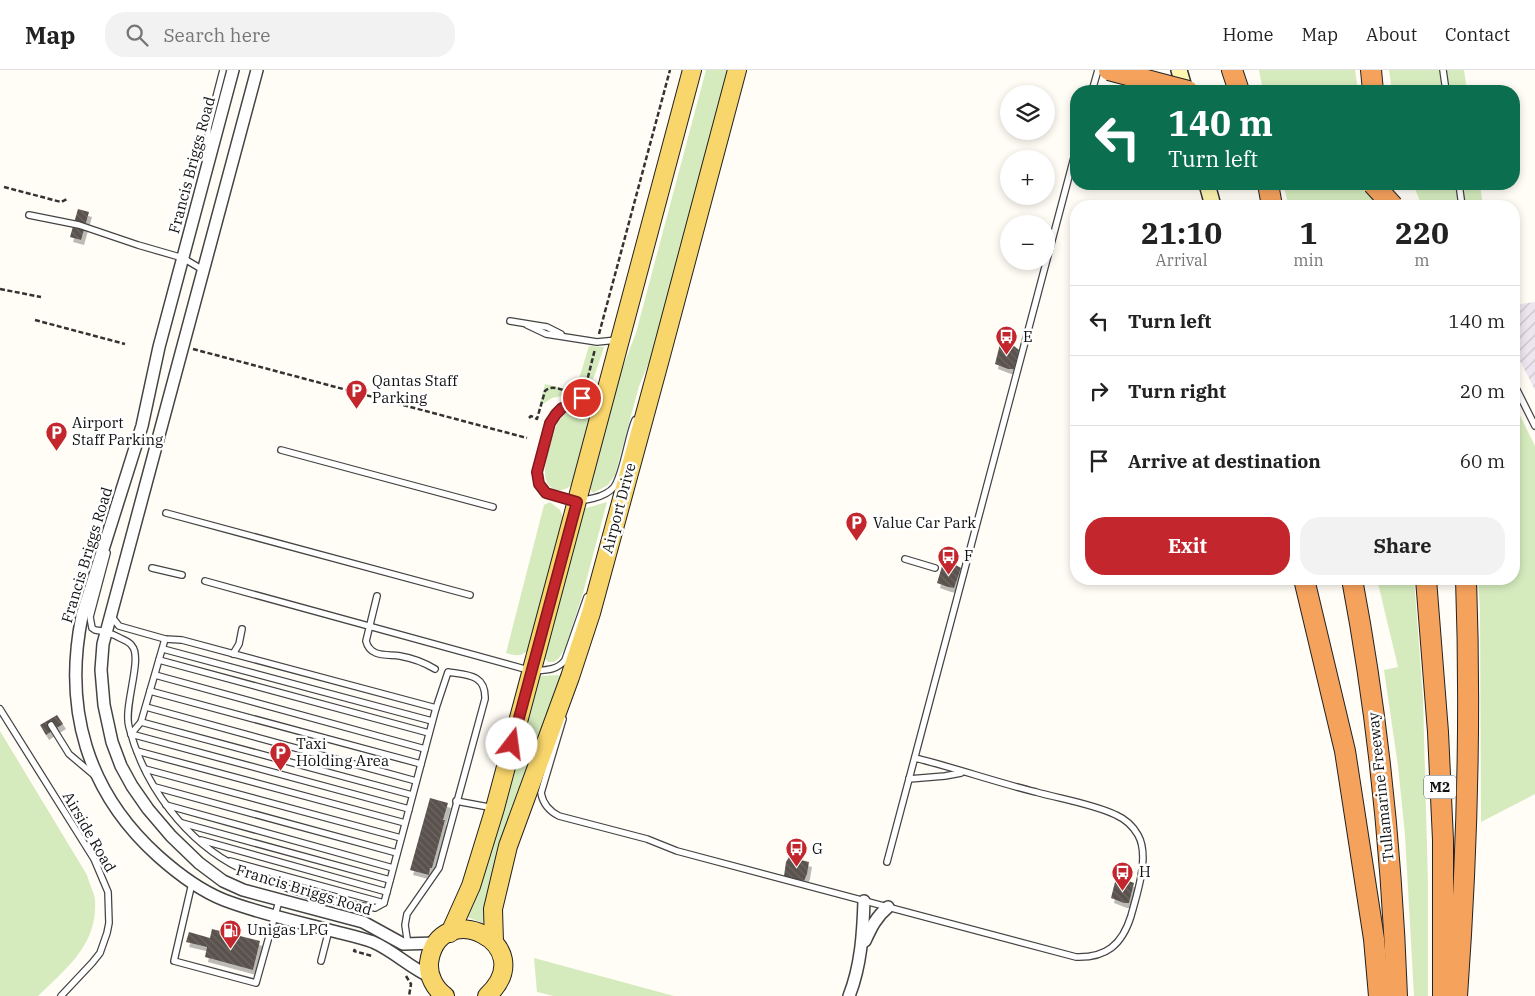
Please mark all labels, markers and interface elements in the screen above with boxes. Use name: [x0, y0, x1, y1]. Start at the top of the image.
search box: [105, 12, 455, 57]
text: Map: [25, 19, 75, 51]
icon: search: [123, 21, 151, 49]
text: Search here: [163, 23, 270, 47]
text: Home: [1222, 23, 1274, 46]
text: Map: [1302, 23, 1338, 46]
text: About: [1366, 23, 1417, 46]
text: Contact: [1445, 23, 1510, 46]
map controls: [1000, 85, 1055, 270]
button: layers: [1000, 85, 1055, 140]
street label: Francis Briggs Road: [164, 94, 219, 235]
text: 140 m: [1168, 100, 1273, 146]
icon: left: [1085, 105, 1150, 170]
text: Turn left: [1168, 144, 1258, 173]
button: +: [1000, 150, 1055, 205]
text: 21:10: [1141, 213, 1222, 252]
text: 1: [1300, 213, 1318, 252]
text: 220: [1395, 213, 1449, 252]
button: −: [1000, 215, 1055, 270]
text: Arrival: [1156, 250, 1208, 270]
text: min: [1293, 250, 1324, 270]
text: m: [1414, 250, 1430, 270]
icon: left: [1085, 307, 1113, 335]
text: Turn left: [1128, 309, 1211, 333]
text: 140 m: [1448, 309, 1505, 333]
bus stop icon: E: [995, 325, 1019, 356]
place label: E: [1023, 327, 1033, 346]
place label: Qantas Staff Parking: [372, 371, 458, 407]
pin: [561, 377, 603, 419]
icon: right: [1085, 377, 1113, 405]
parking icon: Qantas Staff Parking: [344, 378, 368, 409]
text: Turn right: [1128, 379, 1226, 403]
text: 20 m: [1460, 379, 1505, 403]
icon: arrive: [568, 384, 596, 412]
place label: Airport Staff Parking: [72, 413, 163, 449]
parking icon: Airport Staff Parking: [44, 420, 68, 451]
icon: arrive: [1085, 447, 1113, 475]
text: Arrive at destination: [1128, 449, 1321, 473]
text: 60 m: [1460, 449, 1505, 473]
street label: Airport Drive: [597, 461, 640, 555]
street label: Francis Briggs Road: [57, 485, 116, 625]
parking icon: Value Car Park: [845, 511, 869, 542]
place label: Value Car Park: [873, 513, 976, 532]
button: Exit: [1085, 517, 1290, 575]
button: Share: [1300, 517, 1505, 575]
bus stop icon: F: [936, 544, 960, 575]
place label: F: [964, 546, 973, 565]
street label: Tullamarine Freeway: [1363, 711, 1398, 863]
position arrow: [485, 717, 537, 769]
place label: Taxi Holding Area: [296, 734, 389, 770]
parking icon: Taxi Holding Area: [268, 741, 292, 772]
road number: M2: [1424, 776, 1456, 799]
street label: Airside Road: [59, 788, 120, 876]
bus stop icon: G: [784, 837, 808, 868]
place label: G: [812, 839, 823, 858]
street label: Francis Briggs Road: [234, 860, 374, 919]
bus stop icon: H: [1111, 860, 1135, 891]
place label: H: [1139, 862, 1151, 881]
fuel station icon: Unigas LPG: [219, 918, 243, 949]
place label: Unigas LPG: [247, 920, 329, 939]

